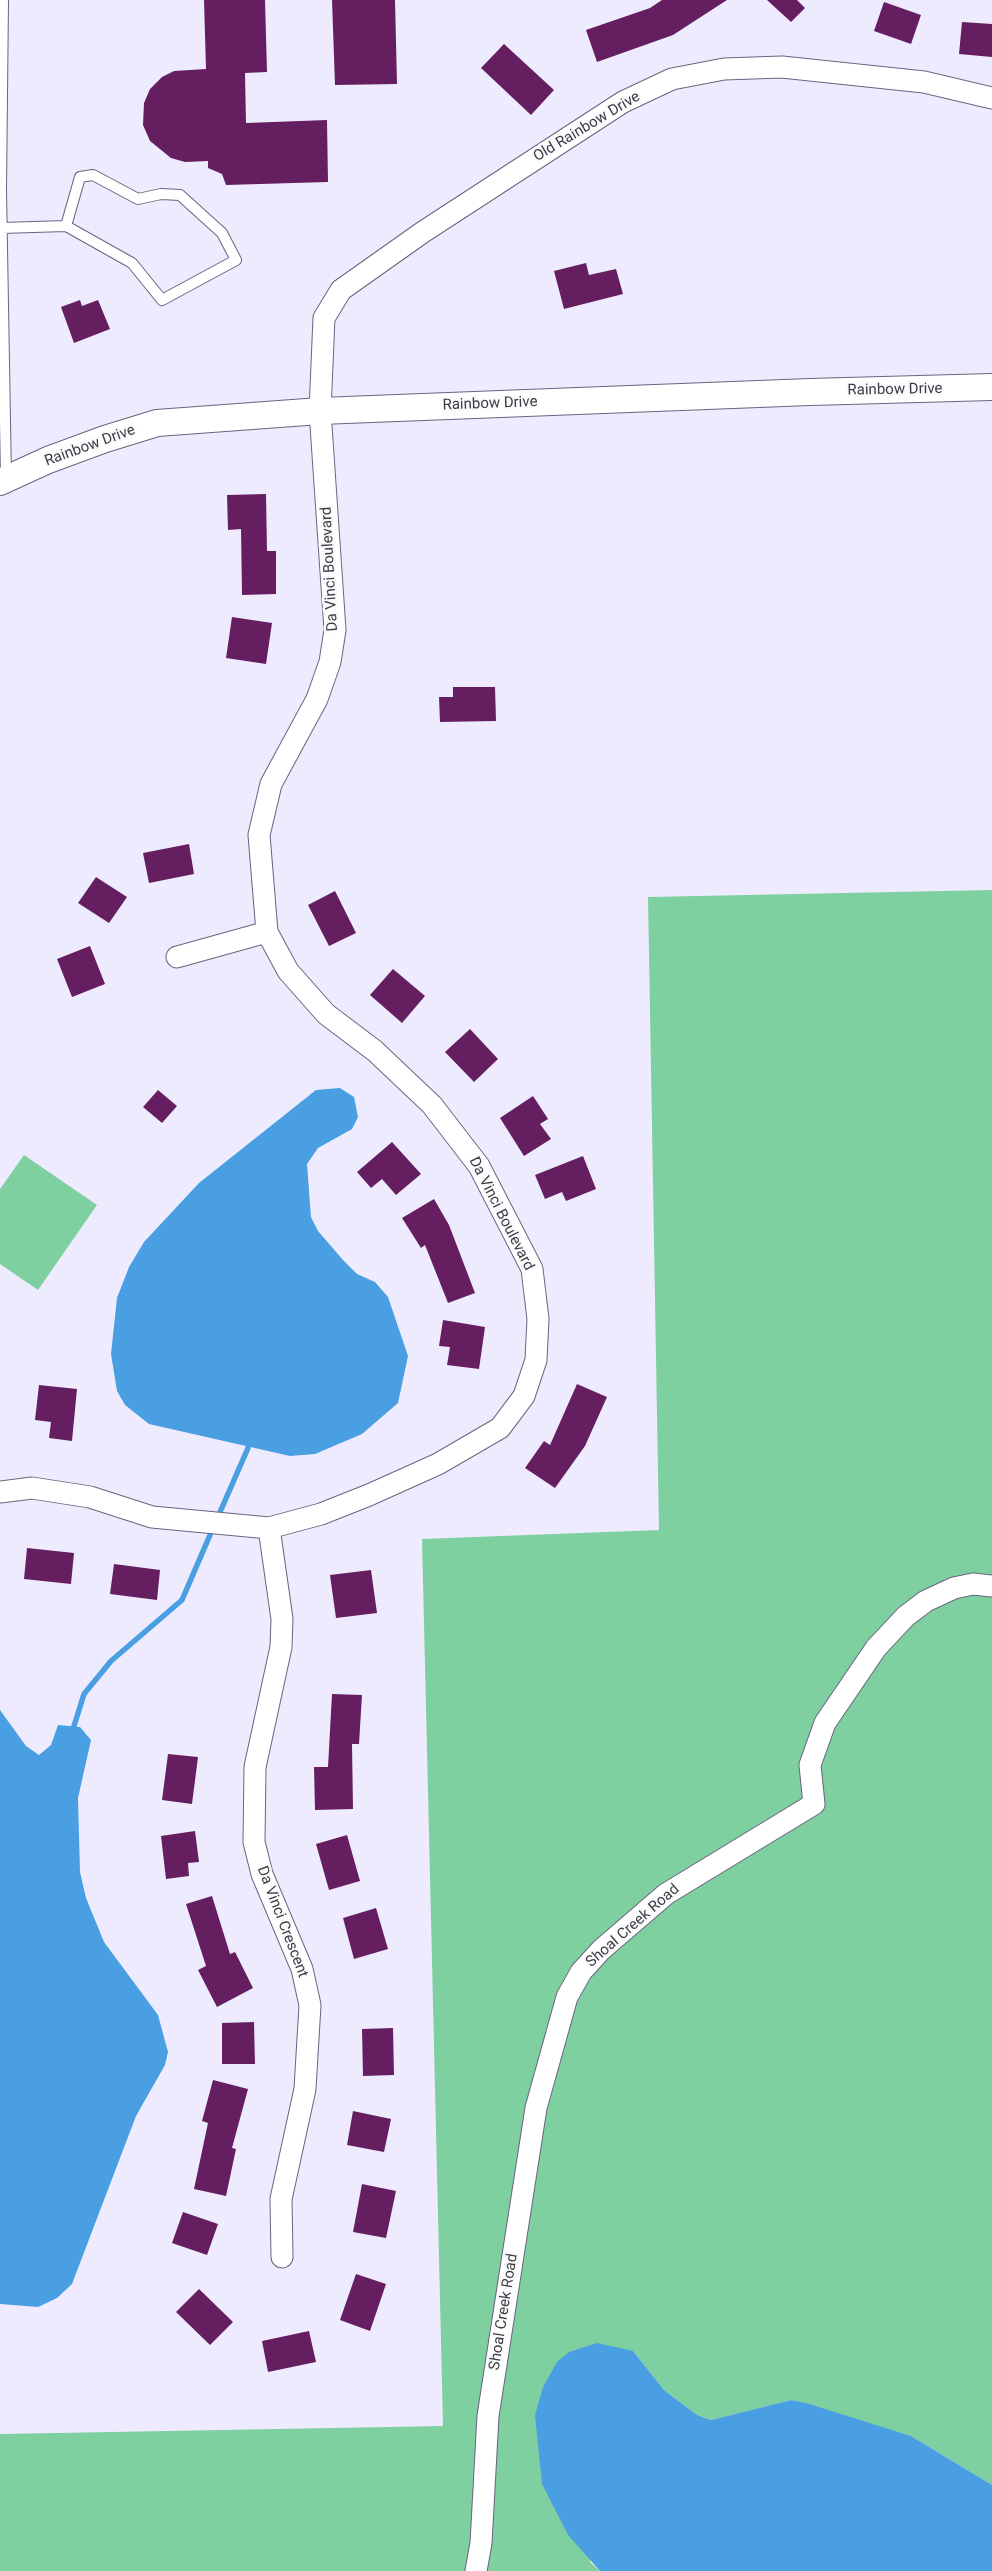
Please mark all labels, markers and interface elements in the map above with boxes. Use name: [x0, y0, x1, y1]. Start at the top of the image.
street label: Old Rainbow Drive: [530, 88, 644, 166]
street label: Rainbow Drive: [847, 380, 943, 400]
street label: Rainbow Drive: [442, 393, 538, 415]
street label: Rainbow Drive: [42, 421, 138, 471]
street label: Da Vinci Boulevard: [318, 506, 342, 632]
street label: Da Vinci Boulevard: [465, 1154, 537, 1274]
street label: Da Vinci Crescent: [252, 1864, 312, 1980]
street label: Shoal Creek Road: [583, 1881, 683, 1971]
street label: Shoal Creek Road: [486, 2253, 522, 2371]

